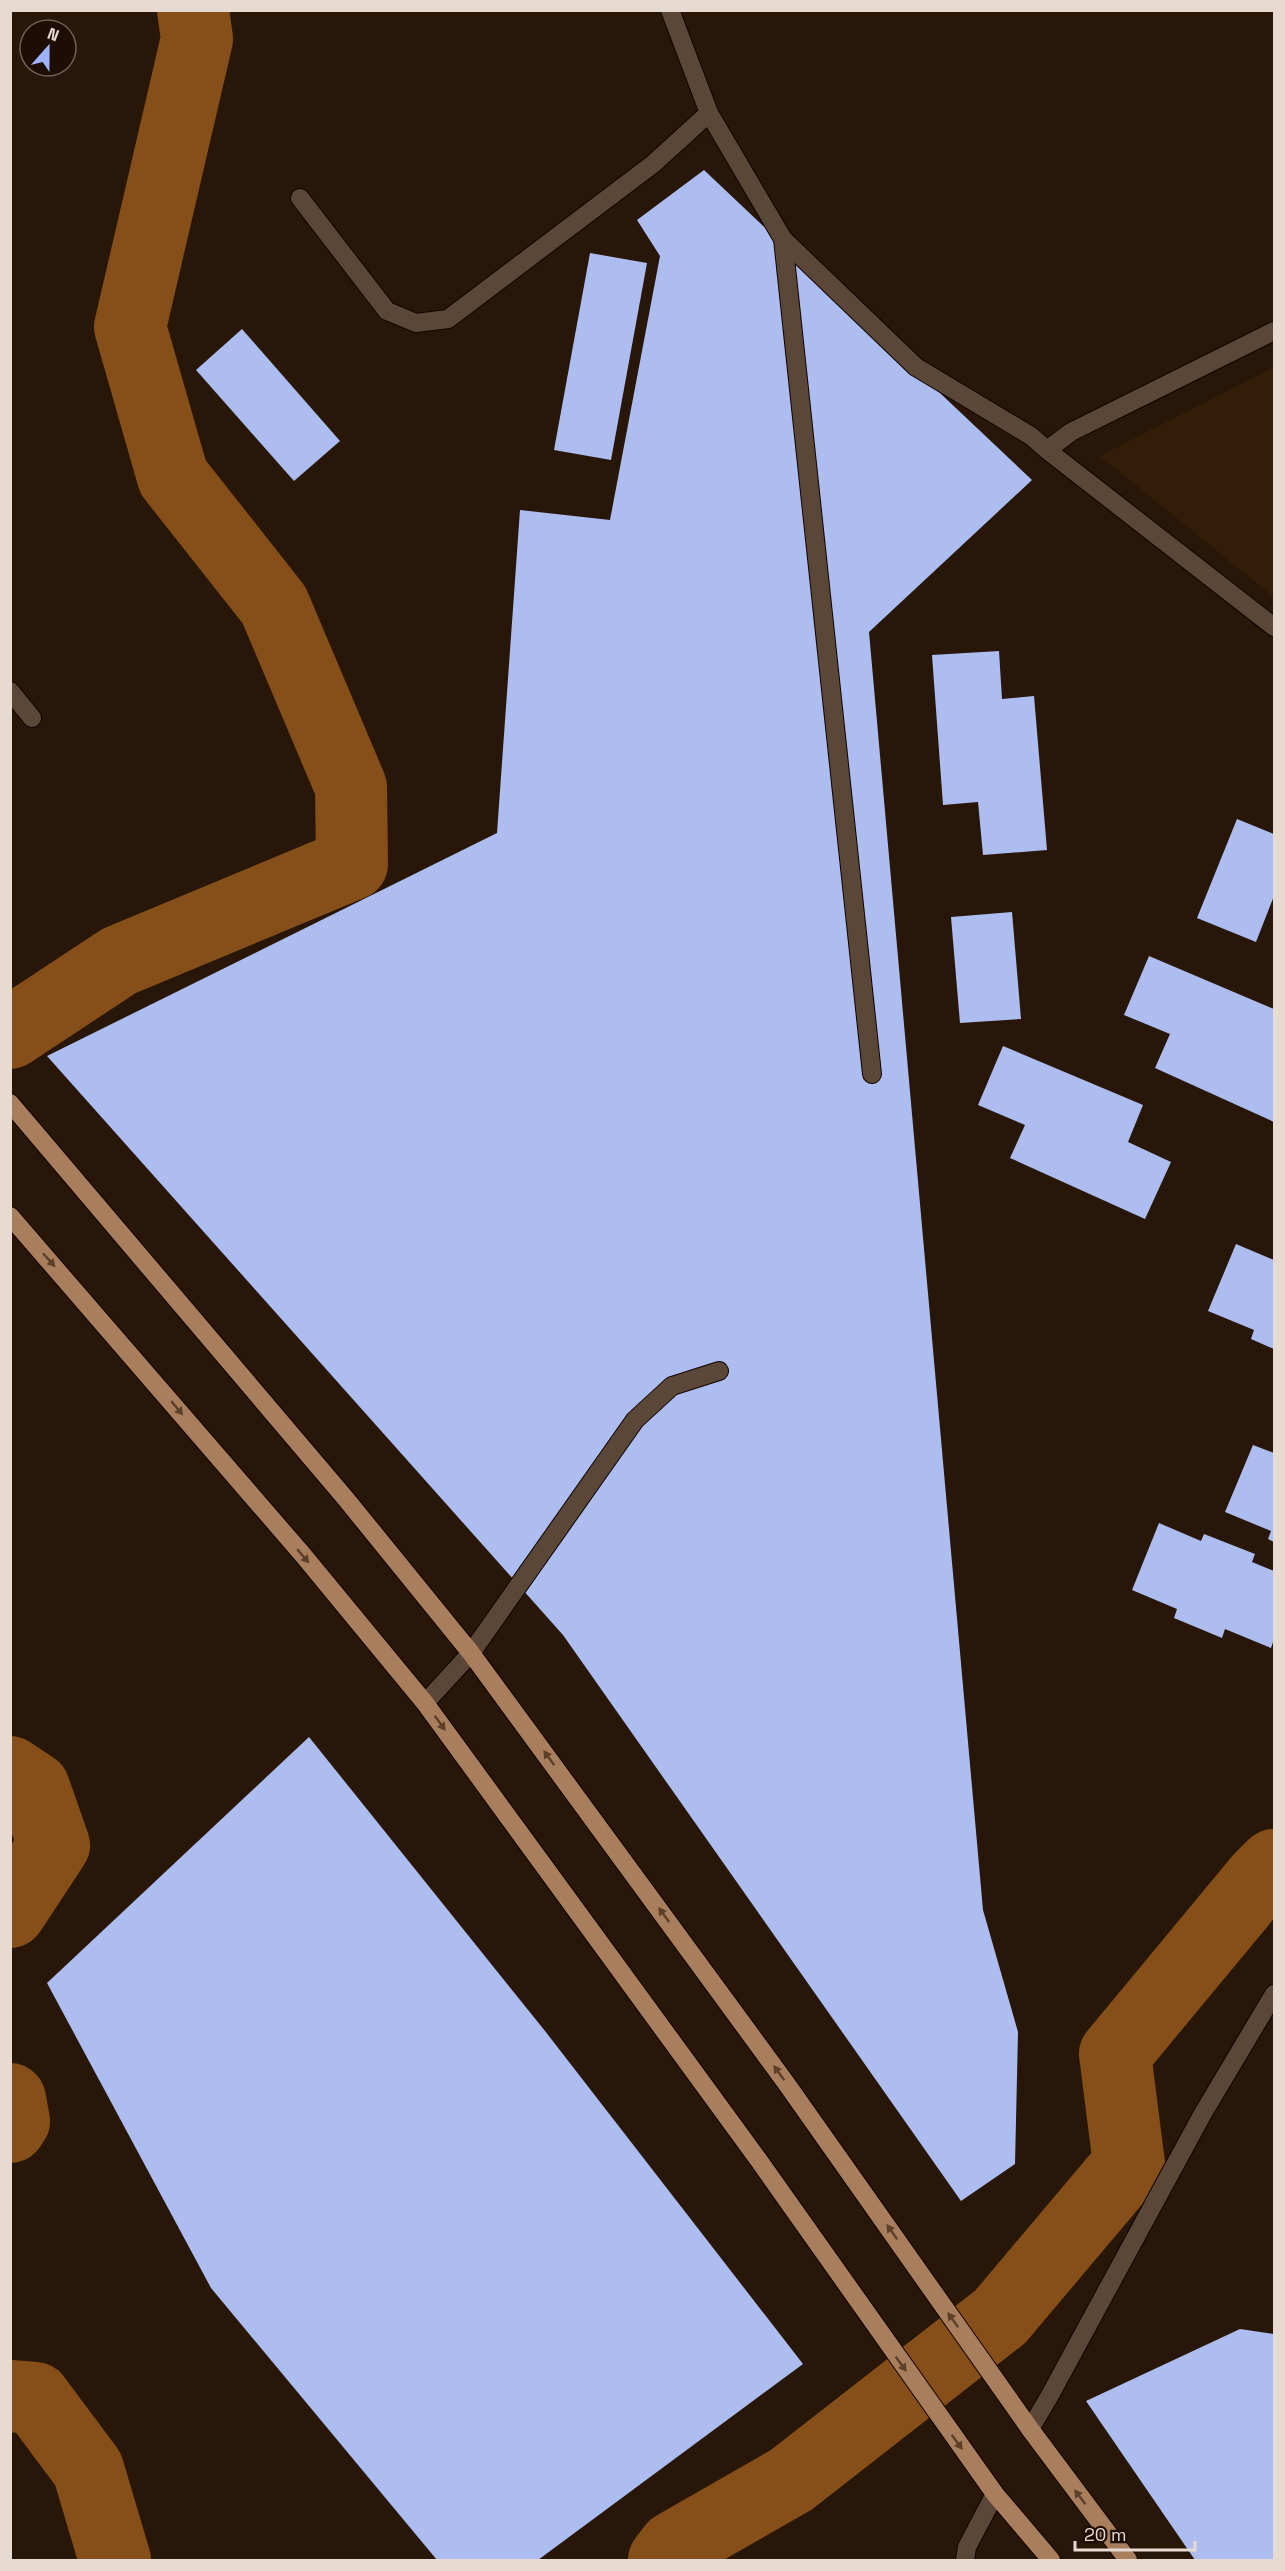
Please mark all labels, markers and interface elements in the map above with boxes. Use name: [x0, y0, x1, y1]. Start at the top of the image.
north arrow: [18, 18, 78, 78]
text: N: [44, 23, 62, 46]
one-way arrow: [42, 1252, 55, 1267]
one-way arrow: [170, 1400, 183, 1415]
one-way arrow: [296, 1548, 309, 1563]
one-way arrow: [433, 1716, 445, 1731]
one-way arrow: [543, 1751, 555, 1767]
one-way arrow: [659, 1908, 671, 1923]
one-way arrow: [773, 2066, 785, 2082]
one-way arrow: [886, 2225, 898, 2241]
one-way arrow: [947, 2312, 959, 2328]
one-way arrow: [895, 2356, 907, 2372]
one-way arrow: [951, 2434, 963, 2449]
one-way arrow: [1075, 2489, 1087, 2504]
scale bar: [1075, 2514, 1195, 2552]
text: 20 m: [1084, 2523, 1127, 2546]

